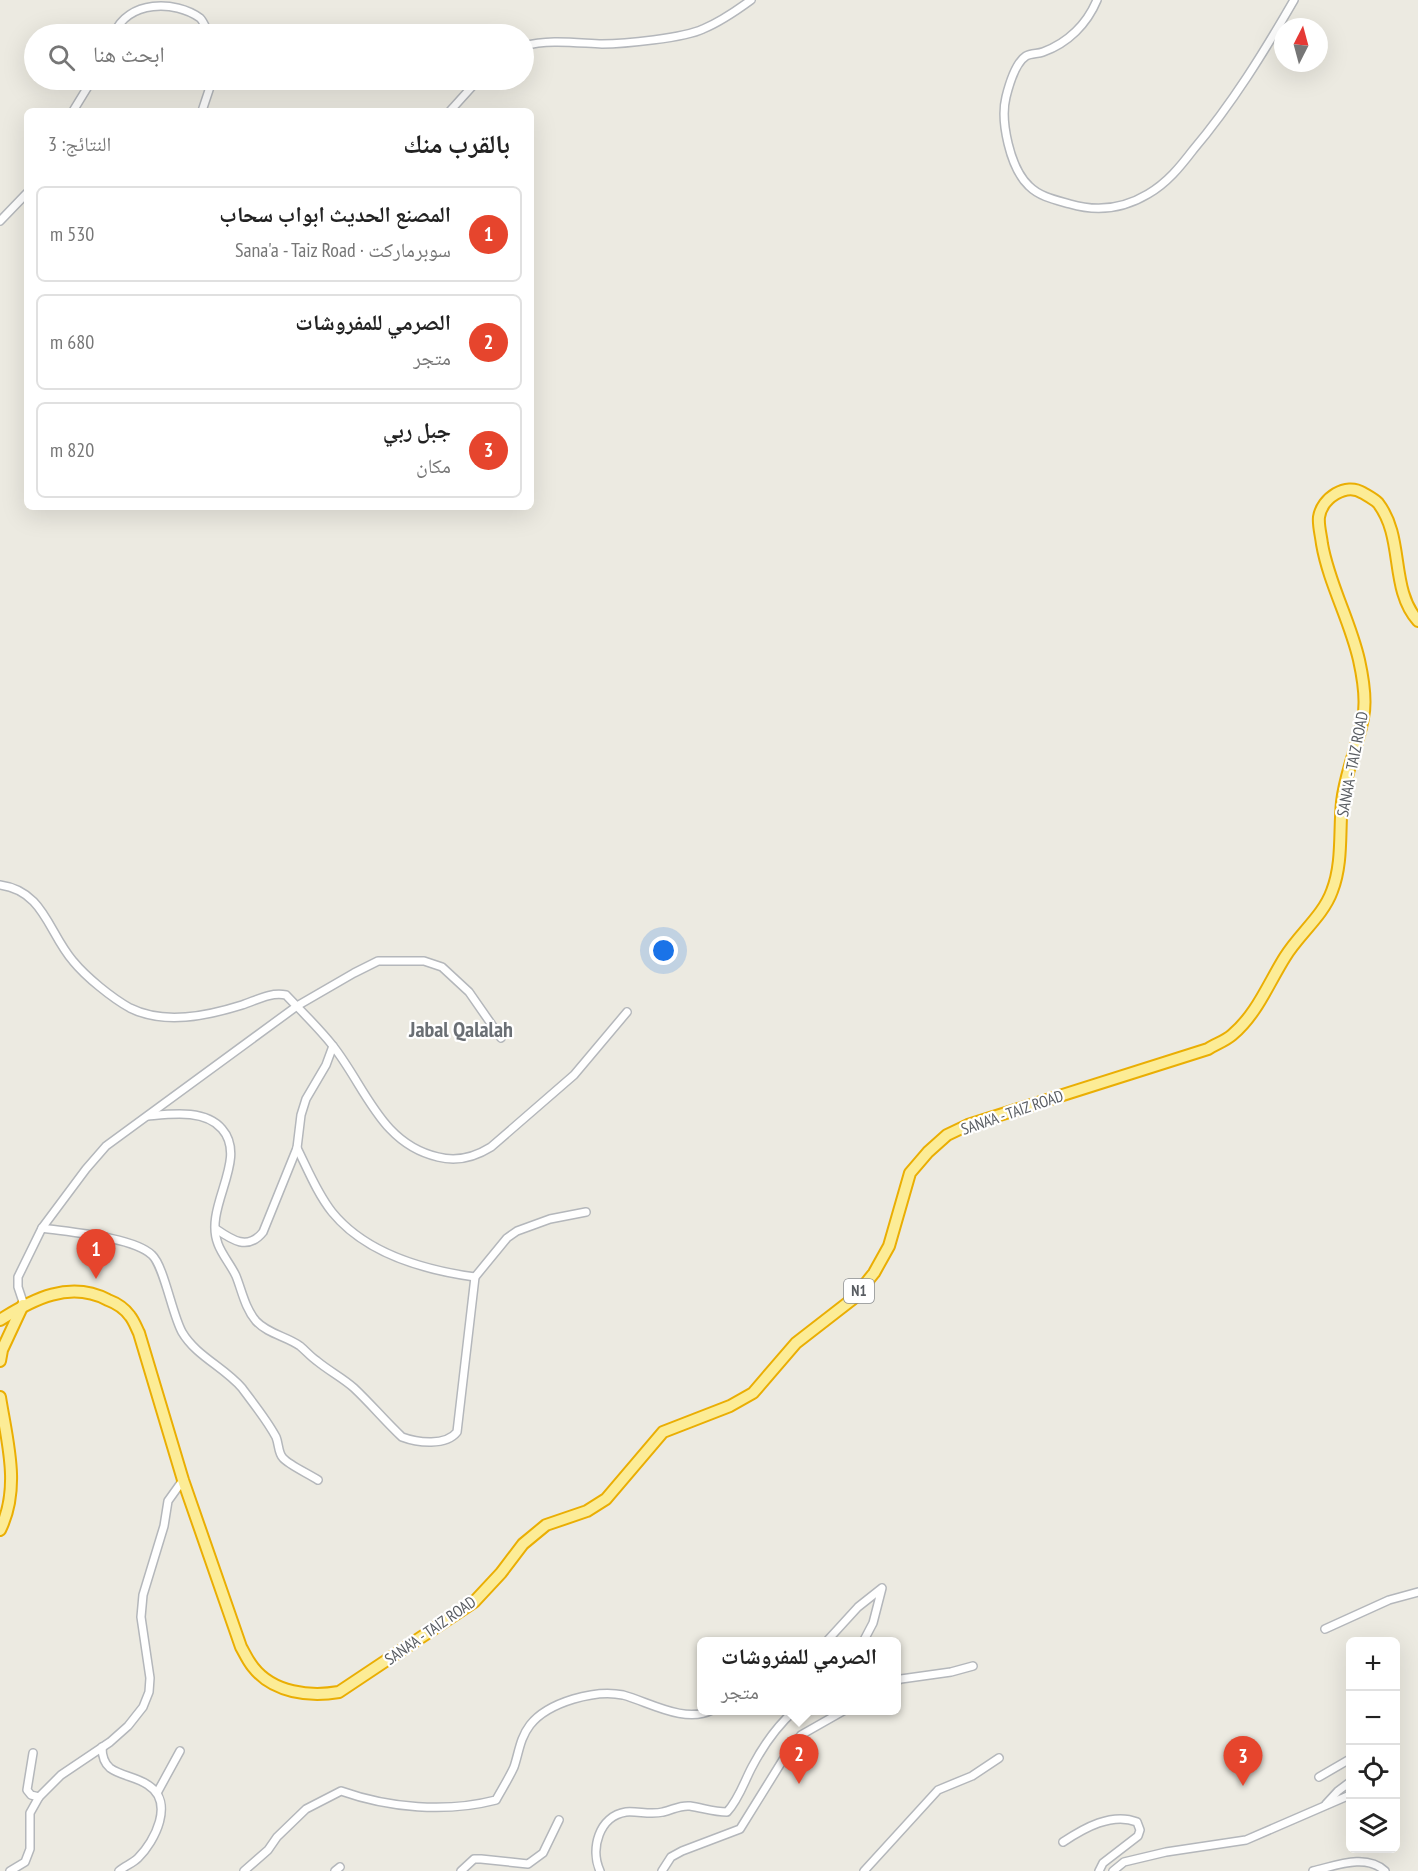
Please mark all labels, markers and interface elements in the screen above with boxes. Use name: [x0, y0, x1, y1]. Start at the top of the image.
north arrow: [1274, 18, 1328, 72]
search box: [24, 24, 534, 90]
text: ابحث هنا: [93, 40, 165, 68]
icon: search: [45, 41, 78, 74]
text: بالقرب منك: [403, 127, 510, 160]
text: النتائج: 3: [48, 131, 111, 157]
text: المصنع الحديث ابواب سحاب: [219, 200, 451, 228]
text: 530 m: [50, 221, 94, 247]
text: 1: [484, 221, 493, 247]
text: سوبرماركت · Sana'a - Taiz Road: [235, 237, 451, 263]
text: الصرمي للمفروشات: [295, 308, 451, 336]
text: 680 m: [50, 329, 94, 355]
text: 2: [484, 329, 493, 355]
text: متجر: [413, 345, 451, 371]
text: جبل ربي: [383, 416, 451, 444]
text: 820 m: [50, 437, 94, 463]
text: 3: [484, 437, 493, 463]
text: مكان: [416, 453, 451, 479]
street label: SANA'A - TAIZ ROAD: [1332, 710, 1372, 818]
your location: [649, 936, 678, 965]
district label: Jabal Qalalah: [408, 1015, 513, 1043]
street label: SANA'A - TAIZ ROAD: [958, 1085, 1066, 1139]
pin: 1: [76, 1230, 116, 1279]
road number: N1: [844, 1279, 874, 1303]
street label: SANA'A - TAIZ ROAD: [381, 1591, 479, 1669]
popup: [697, 1637, 901, 1715]
map controls: [1346, 1637, 1400, 1853]
button: +: [1346, 1637, 1400, 1691]
text: الصرمي للمفروشات: [721, 1642, 877, 1670]
text: متجر: [721, 1679, 759, 1705]
button: −: [1346, 1691, 1400, 1745]
pin: 2: [780, 1734, 818, 1784]
pin: 3: [1224, 1736, 1262, 1786]
button: locate: [1346, 1745, 1400, 1799]
button: layers: [1346, 1799, 1400, 1853]

